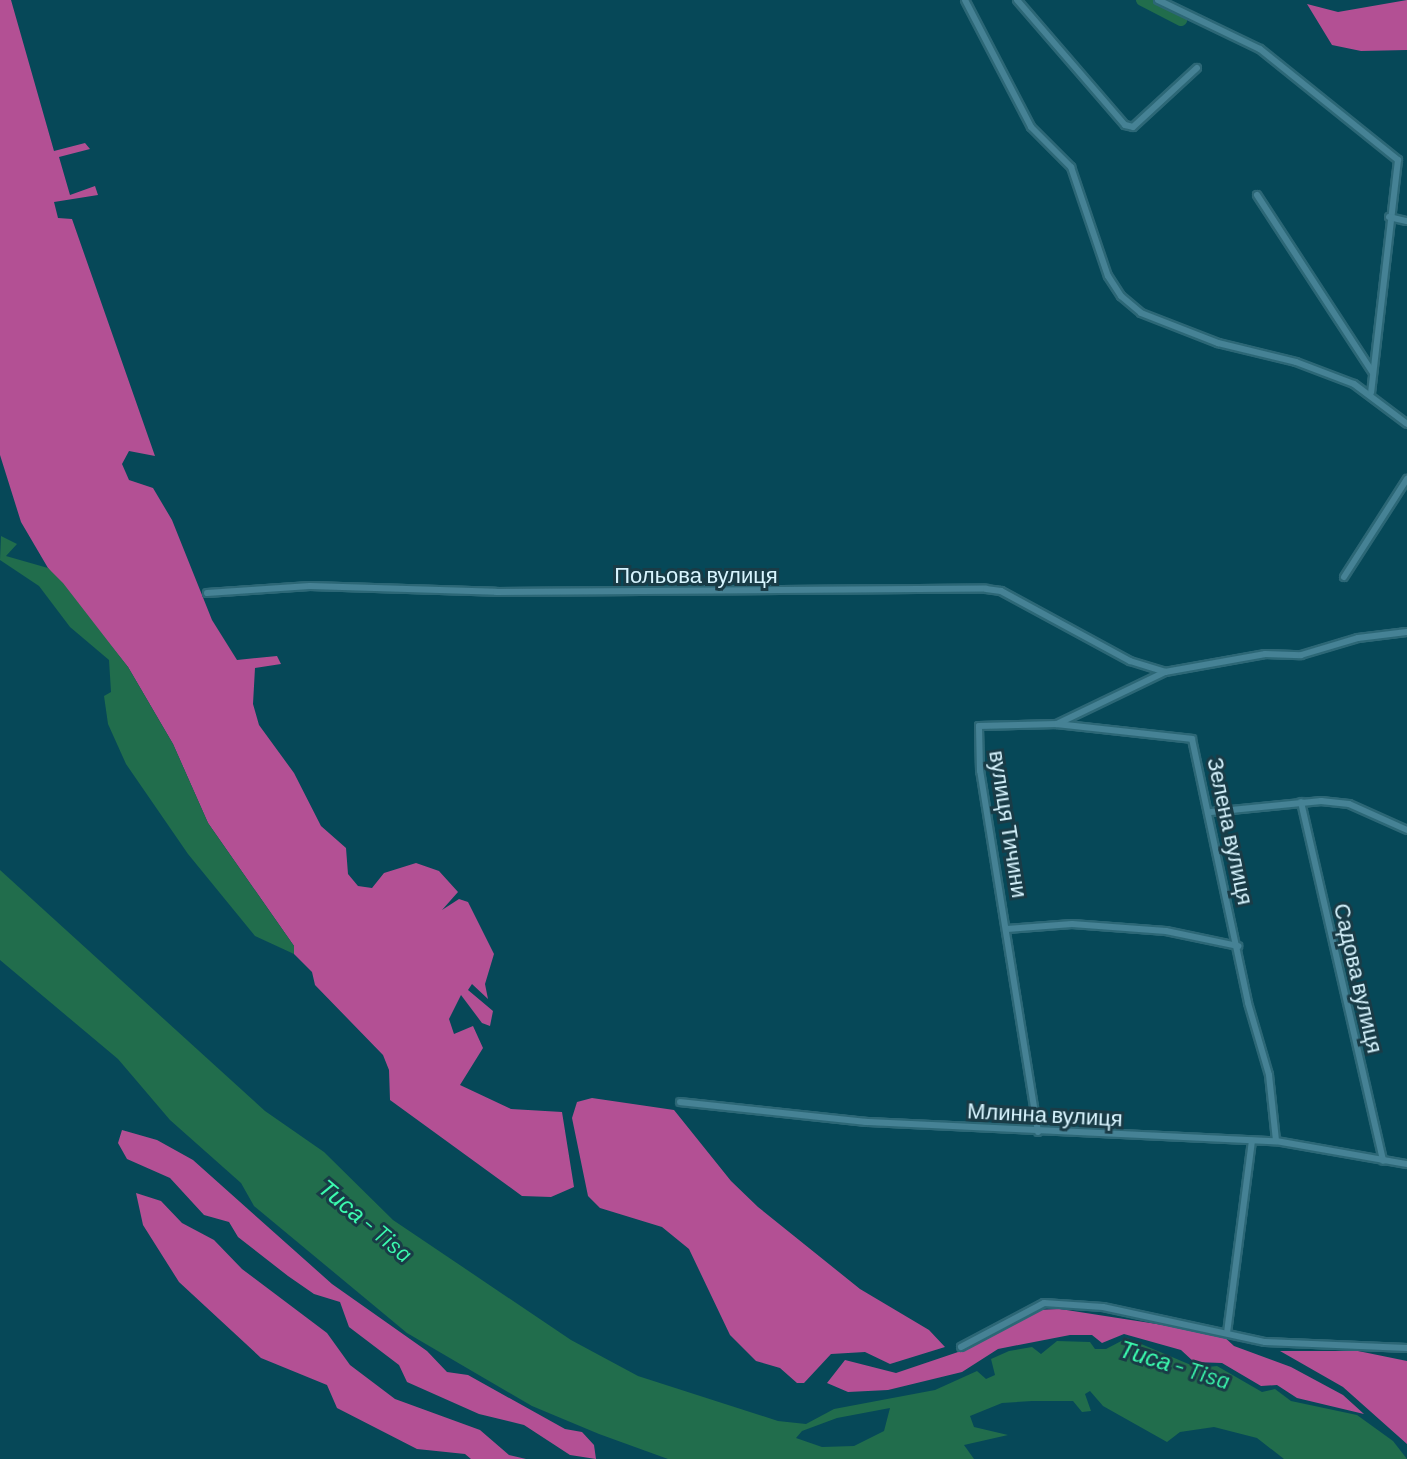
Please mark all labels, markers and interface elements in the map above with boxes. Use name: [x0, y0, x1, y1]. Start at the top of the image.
street label: Польова вулиця: [614, 562, 778, 588]
street label: вулиця Тичини: [984, 748, 1034, 900]
street label: Зелена вулиця: [1202, 755, 1260, 907]
street label: Садова вулиця: [1329, 901, 1389, 1055]
street label: Млинна вулиця: [967, 1097, 1123, 1131]
water label: Тиса - Tisa: [313, 1172, 419, 1268]
water label: Тиса - Tisa: [1116, 1334, 1234, 1394]

